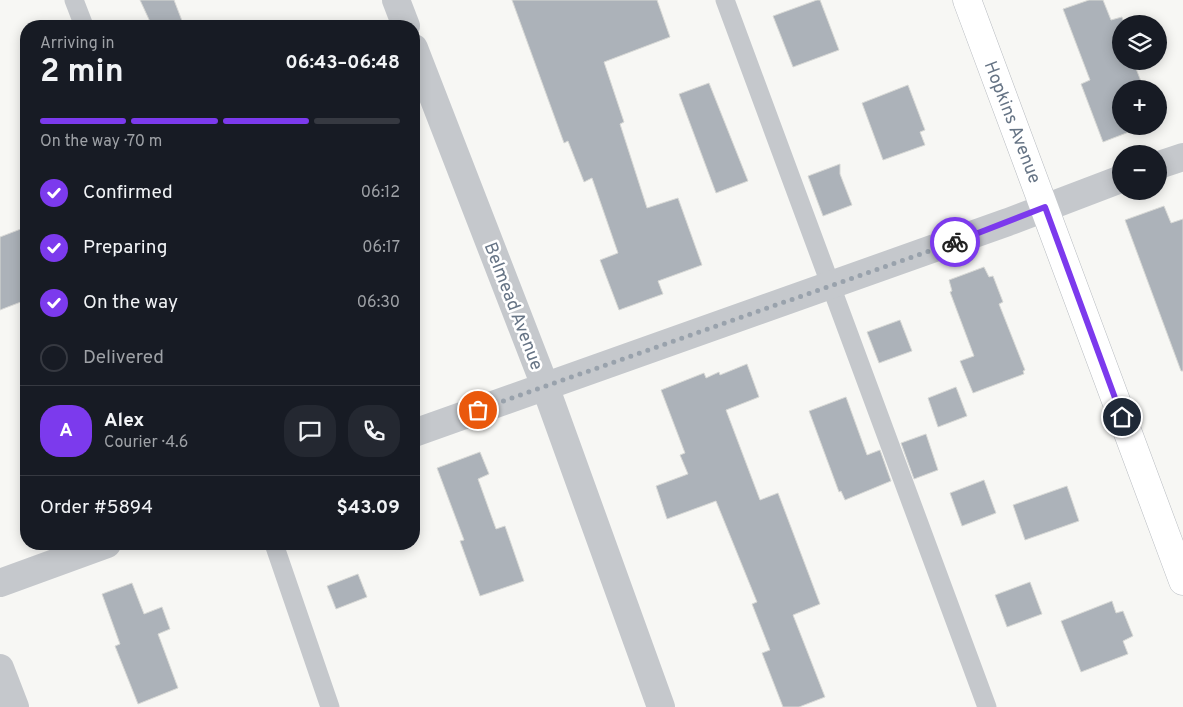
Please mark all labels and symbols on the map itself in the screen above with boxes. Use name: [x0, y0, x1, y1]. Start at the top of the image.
street label: Hopkins Avenue: [978, 58, 1045, 187]
courier: [930, 217, 980, 267]
street label: Belmead Avenue: [478, 239, 548, 374]
pin: [457, 389, 499, 431]
pin: [1101, 396, 1143, 438]

